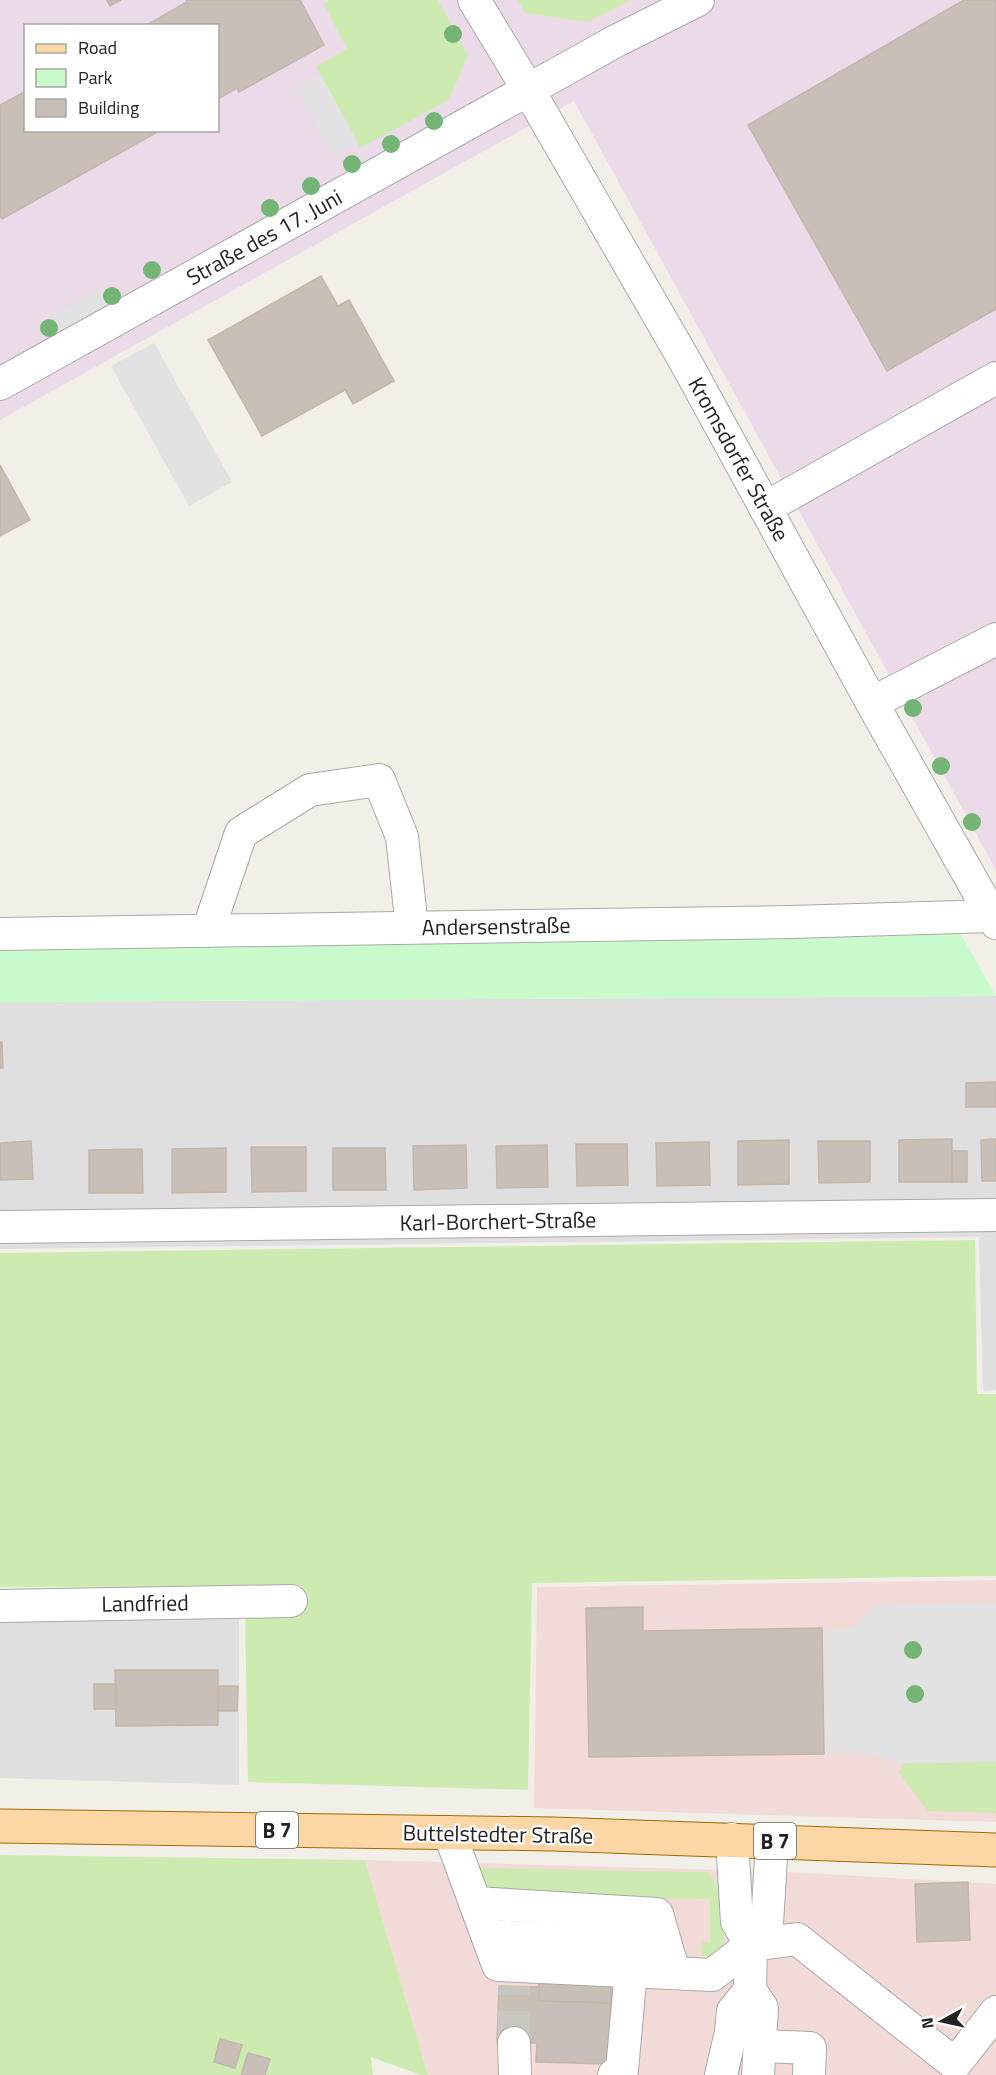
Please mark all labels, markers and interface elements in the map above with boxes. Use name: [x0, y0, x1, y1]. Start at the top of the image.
legend: [24, 24, 219, 132]
text: Road: [78, 34, 117, 61]
text: Park: [78, 64, 113, 91]
text: Building: [78, 94, 139, 121]
street label: Straße des 17. Juni: [180, 180, 348, 294]
street label: Kromsdorfer Straße: [680, 371, 798, 547]
street label: Andersenstraße: [421, 908, 571, 944]
street label: Karl-Borchert-Straße: [399, 1202, 597, 1240]
street label: Landfried: [101, 1585, 189, 1621]
road number: B 7: [256, 1812, 298, 1848]
street label: Buttelstedter Straße: [402, 1815, 594, 1853]
road number: B 7: [754, 1823, 796, 1859]
north arrow: [912, 1991, 972, 2051]
text: N: [914, 2016, 940, 2030]

